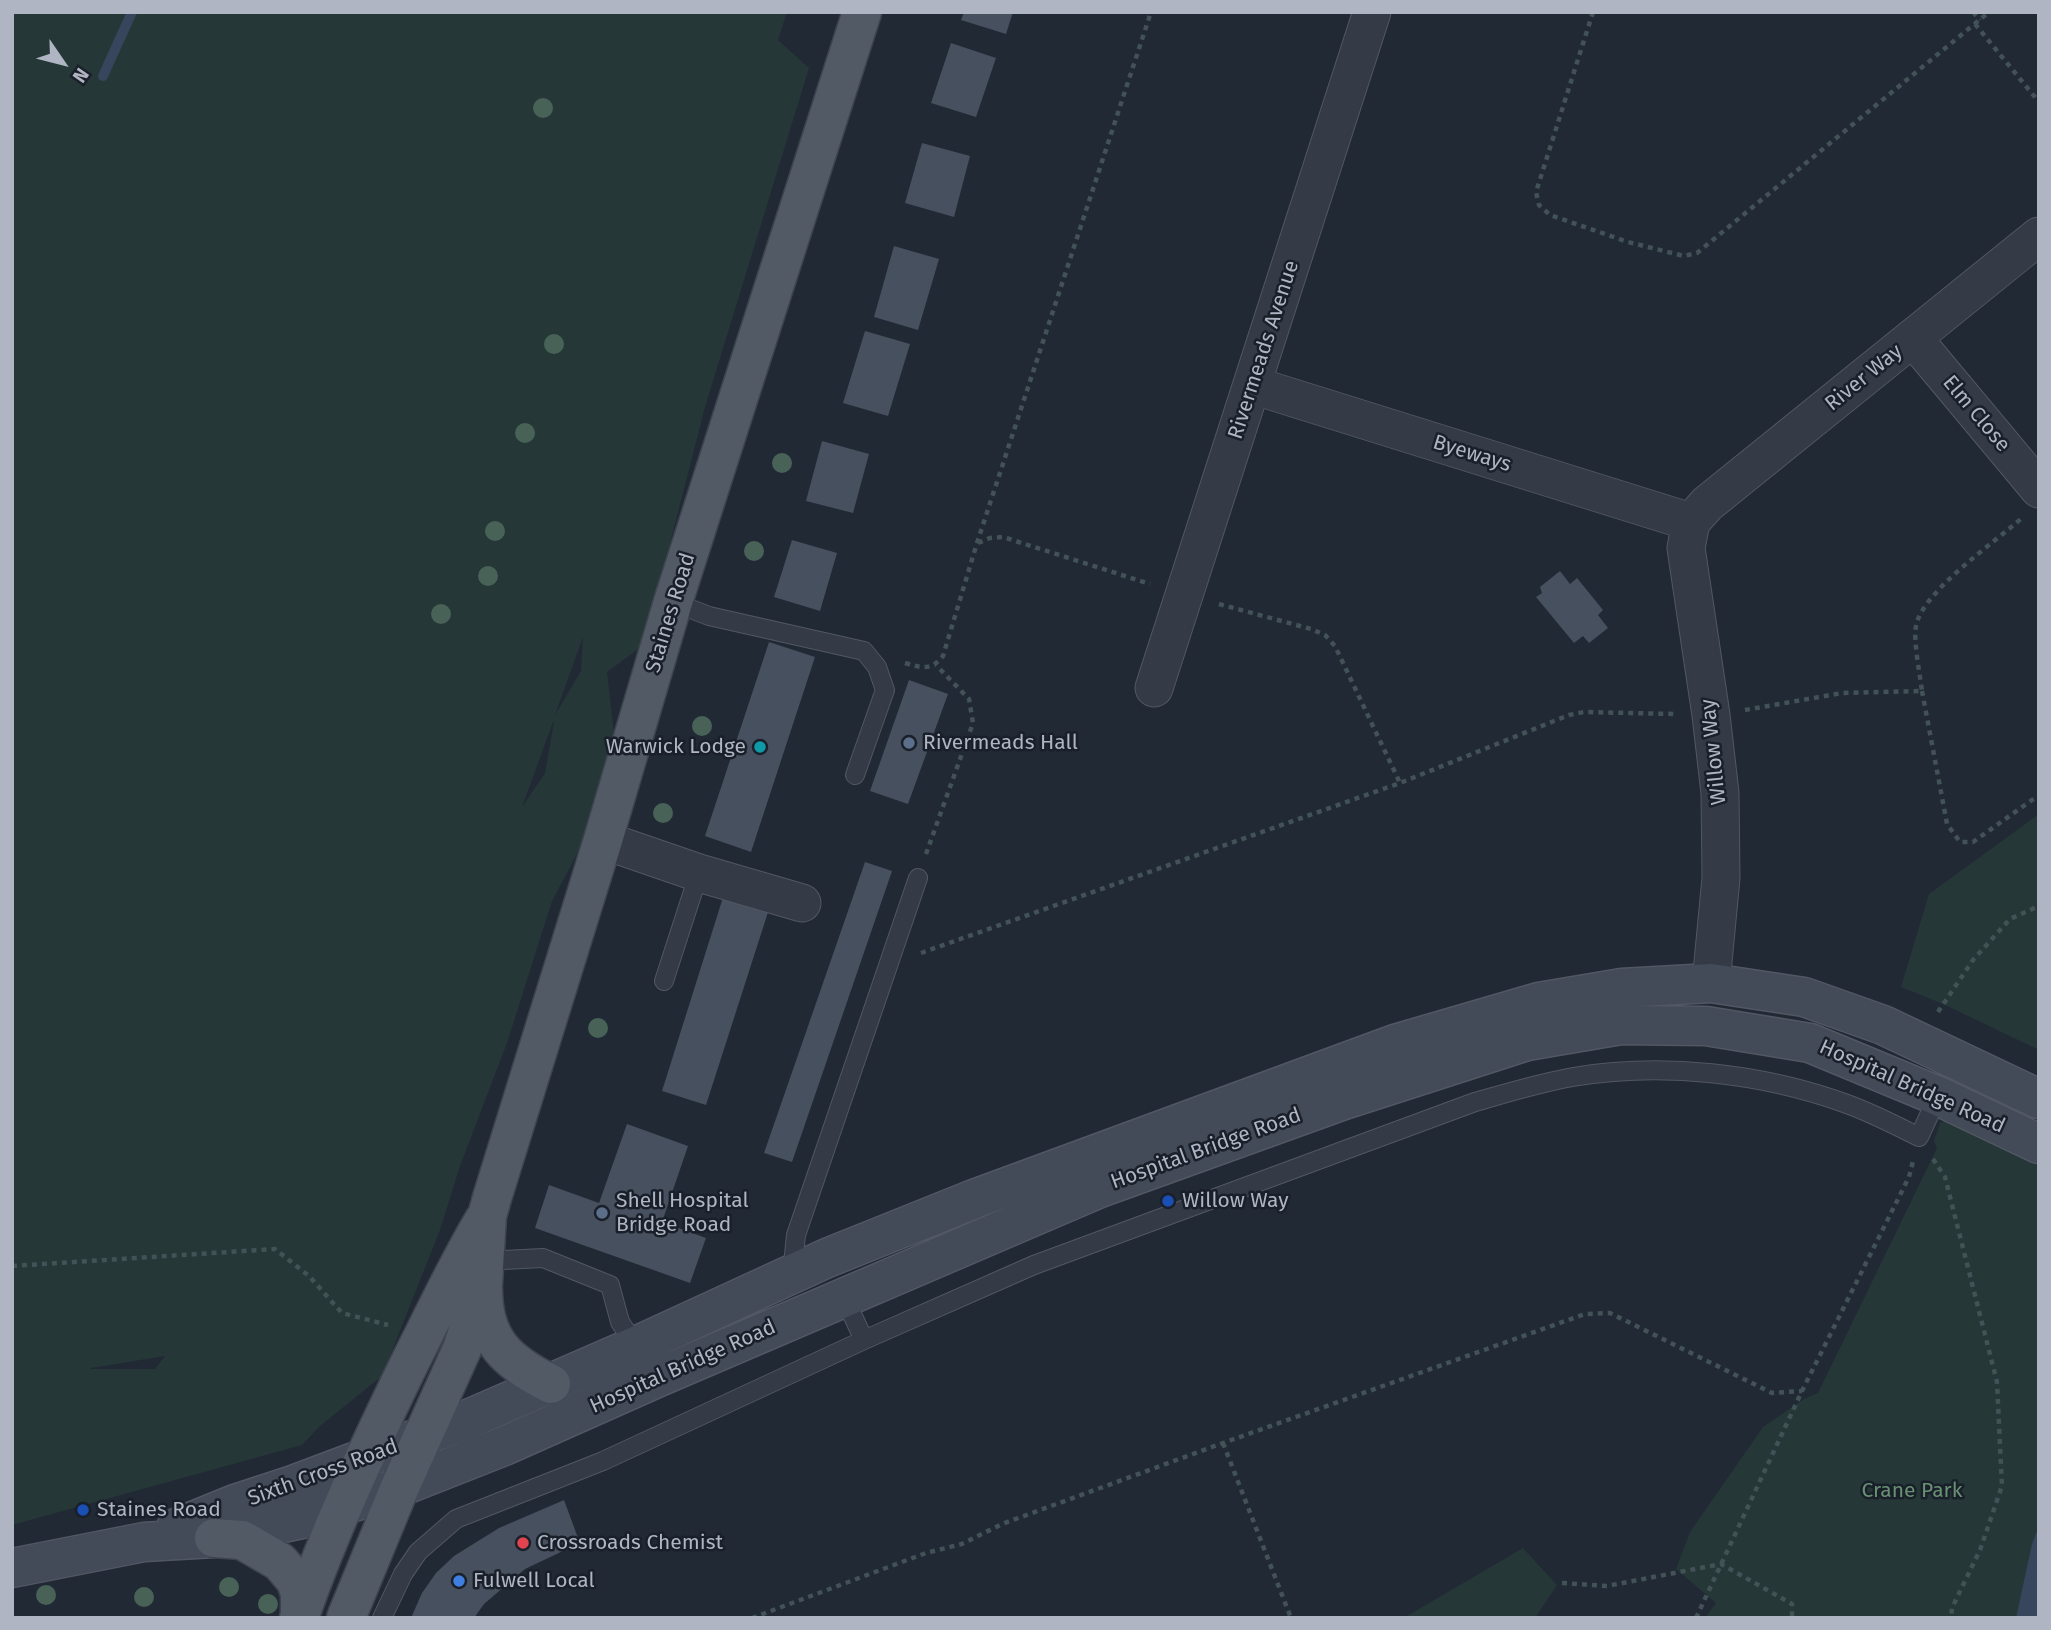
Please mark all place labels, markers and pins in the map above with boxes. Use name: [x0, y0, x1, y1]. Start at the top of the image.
place label: Rivermeads Hall: [923, 730, 1078, 756]
place label: Warwick Lodge: [606, 734, 746, 760]
marker: Rivermeads Hall: [901, 735, 917, 751]
marker: Warwick Lodge: [752, 739, 768, 755]
place label: Shell Hospital Bridge Road: [616, 1188, 749, 1238]
place label: Willow Way: [1182, 1188, 1289, 1214]
marker: Willow Way: [1160, 1193, 1176, 1209]
marker: Shell Hospital Bridge Road: [594, 1205, 610, 1221]
place label: Staines Road: [97, 1497, 221, 1523]
marker: Staines Road: [75, 1502, 91, 1518]
place label: Crossroads Chemist: [537, 1530, 723, 1556]
marker: Crossroads Chemist: [515, 1535, 531, 1551]
place label: Fulwell Local: [473, 1568, 595, 1594]
marker: Fulwell Local: [451, 1573, 467, 1589]

